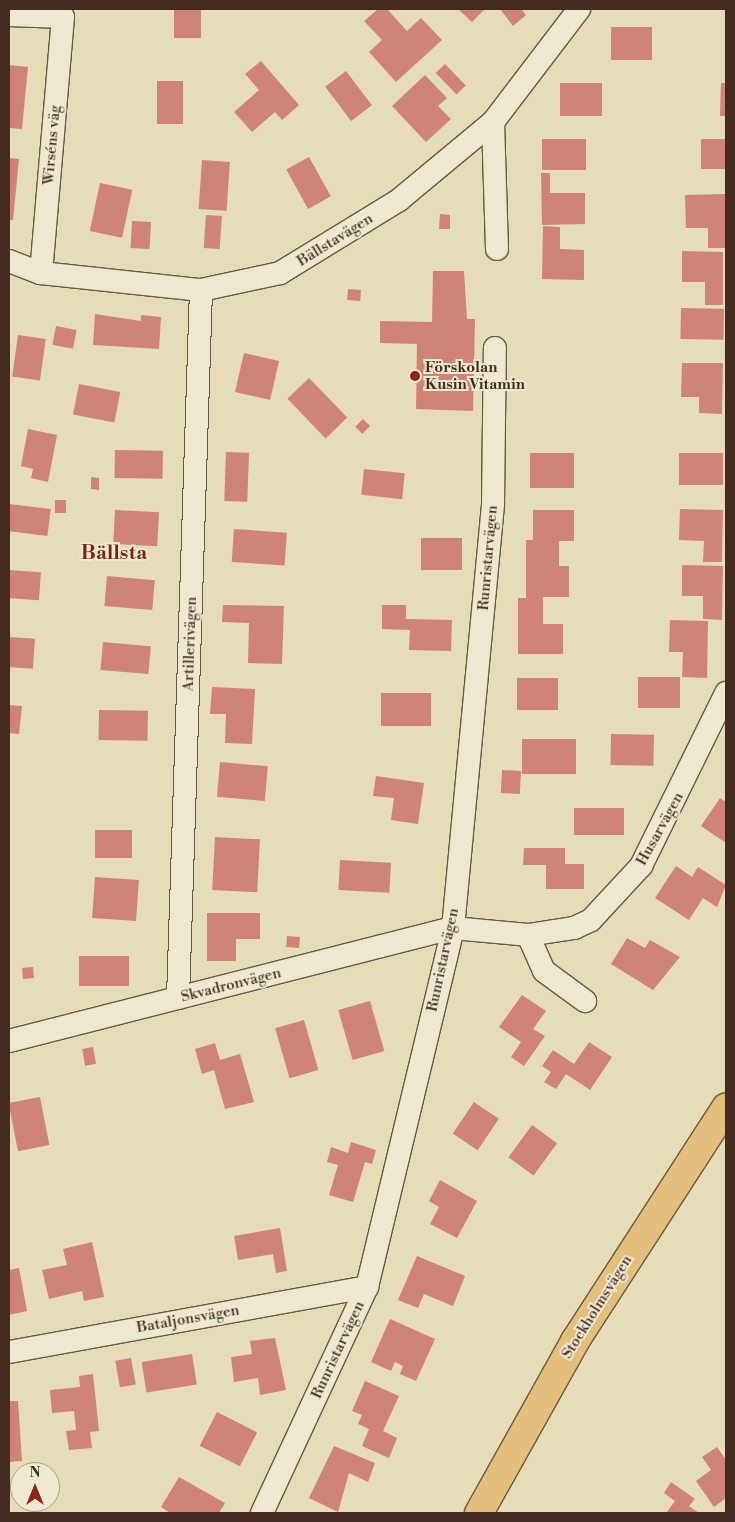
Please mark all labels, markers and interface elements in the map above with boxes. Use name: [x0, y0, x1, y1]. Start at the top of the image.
street label: Wirséns väg: [40, 104, 64, 186]
street label: Bällstavägen: [294, 210, 376, 270]
place label: Förskolan Kusin Vitamin: [425, 358, 525, 393]
marker: Förskolan Kusin Vitamin: [409, 370, 421, 382]
street label: Runristarvägen: [474, 505, 502, 611]
district label: Bällsta: [81, 541, 147, 565]
street label: Artillerivägen: [179, 596, 201, 692]
street label: Husarvägen: [633, 789, 687, 869]
street label: Runristarvägen: [423, 906, 463, 1014]
street label: Skvadronvägen: [179, 964, 283, 1006]
street label: Stockholmsvägen: [558, 1252, 636, 1362]
street label: Runristarvägen: [308, 1298, 368, 1402]
street label: Bataljonsvägen: [135, 1301, 241, 1337]
north arrow: [10, 1462, 60, 1512]
text: N: [29, 1464, 41, 1482]

